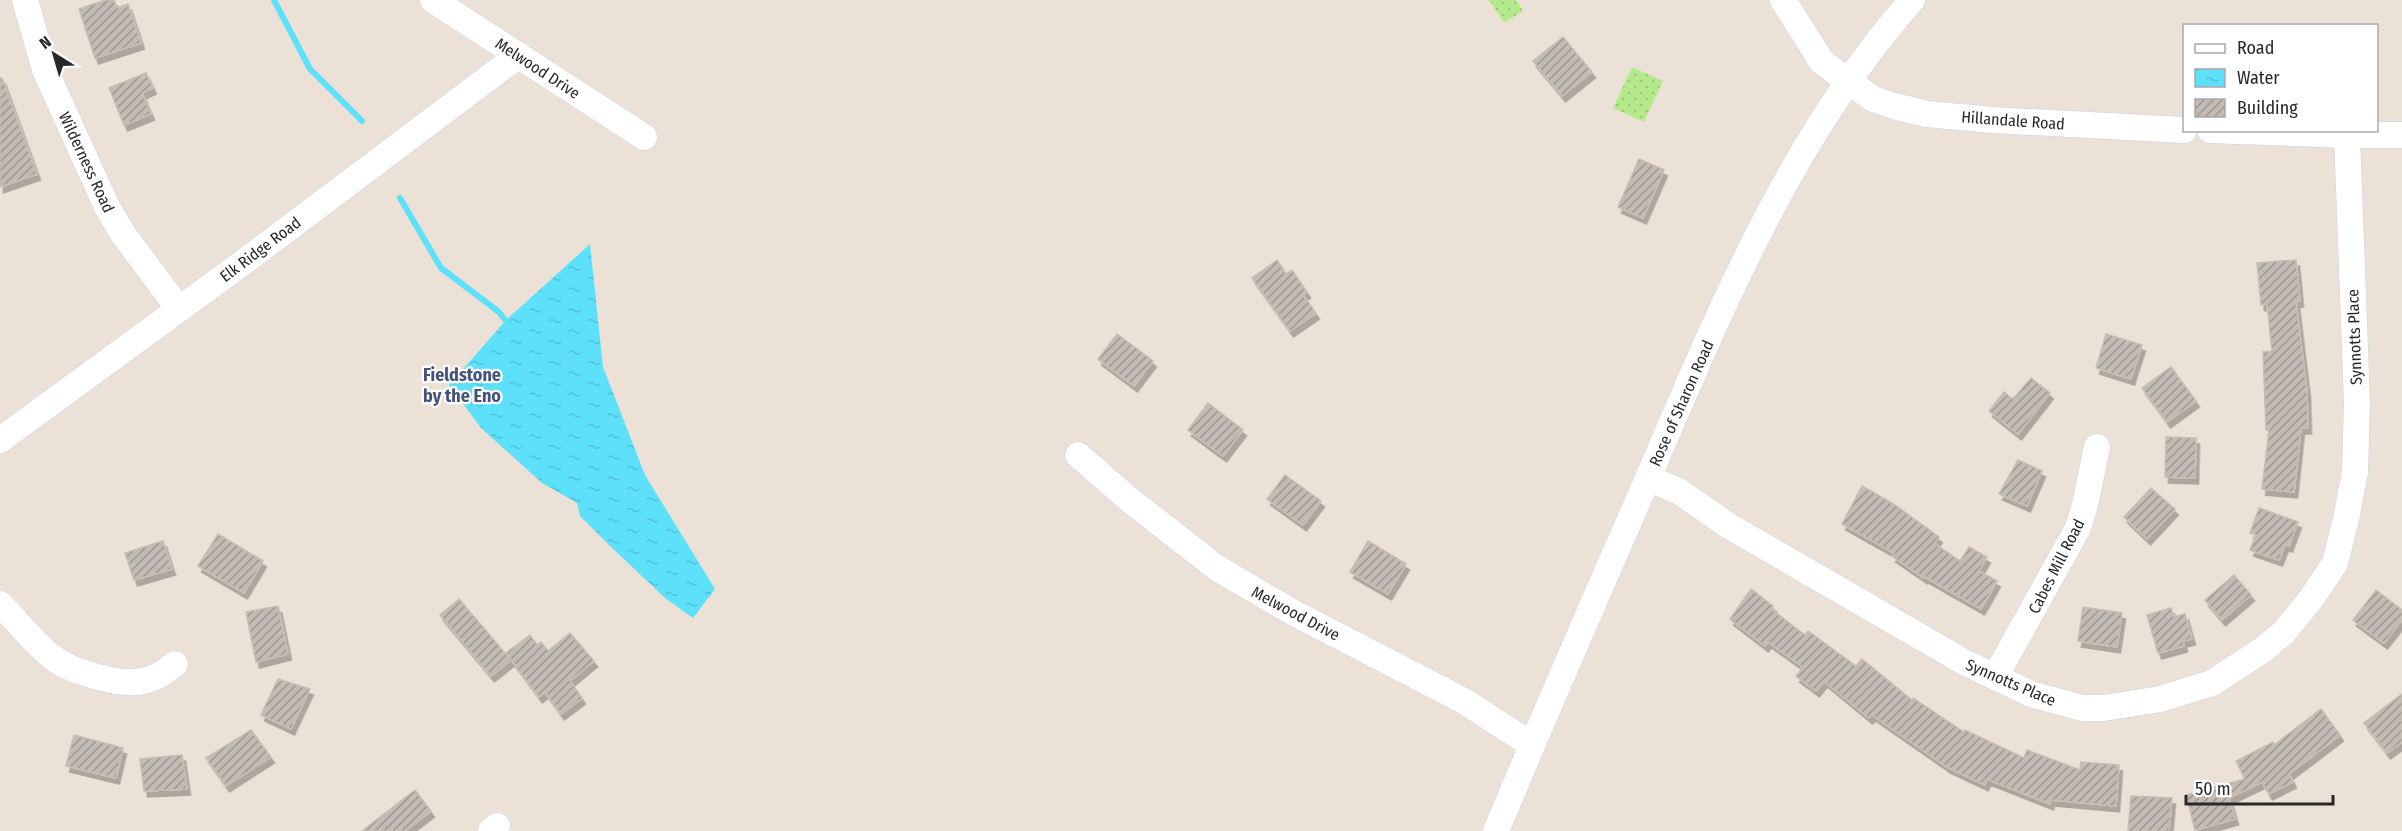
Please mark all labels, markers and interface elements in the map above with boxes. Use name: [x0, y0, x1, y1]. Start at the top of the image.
north arrow: [24, 24, 84, 84]
legend: [2183, 24, 2378, 132]
text: N: [36, 32, 55, 53]
street label: Melwood Drive: [492, 34, 584, 103]
text: Road: [2237, 37, 2274, 59]
text: Water: [2237, 67, 2280, 89]
text: Building: [2237, 97, 2298, 119]
street label: Hillandale Road: [1961, 107, 2065, 134]
street label: Wilderness Road: [55, 109, 118, 216]
street label: Elk Ridge Road: [216, 213, 304, 286]
street label: Synnotts Place: [2343, 289, 2366, 385]
street label: Rose of Sharon Road: [1645, 337, 1718, 469]
district label: Fieldstone by the Eno: [423, 364, 501, 407]
street label: Cabes Mill Road: [2024, 516, 2088, 617]
street label: Melwood Drive: [1248, 582, 1343, 645]
street label: Synnotts Place: [1963, 655, 2059, 710]
scale bar: [2186, 768, 2333, 806]
text: 50 m: [2195, 778, 2231, 800]

